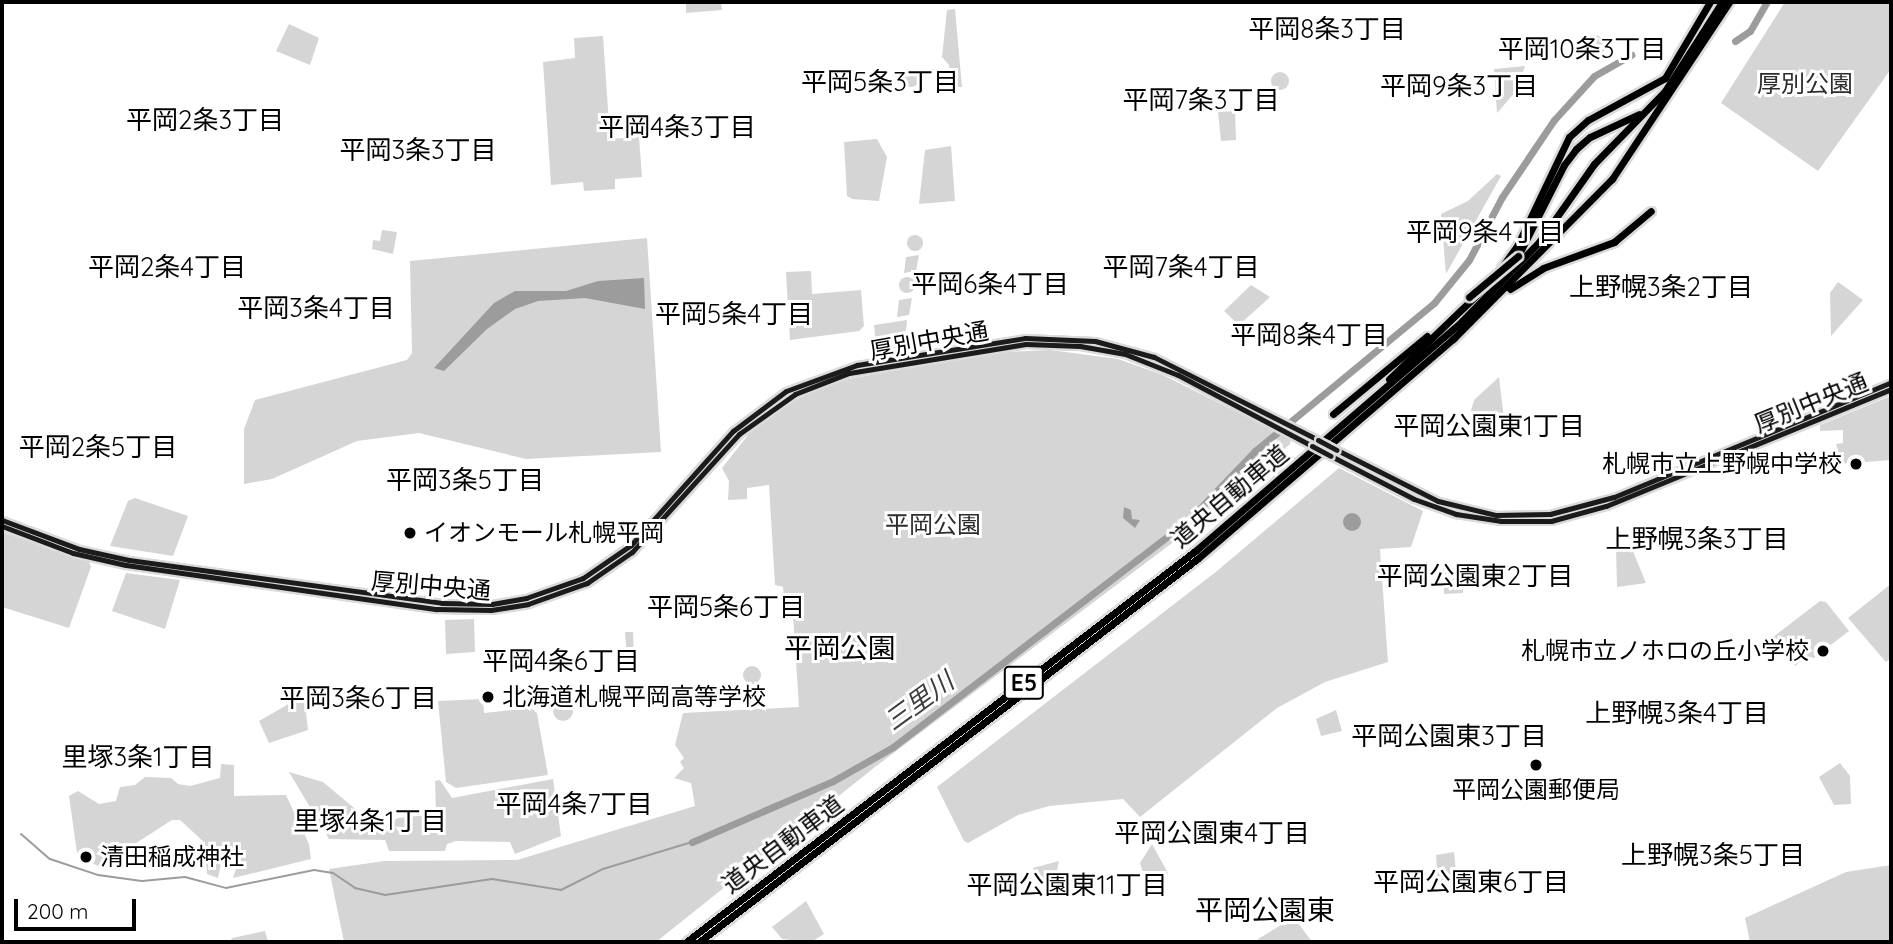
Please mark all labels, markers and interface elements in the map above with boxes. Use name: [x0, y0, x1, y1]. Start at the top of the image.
district label: 平岡8条3丁目: [1248, 13, 1406, 45]
district label: 平岡10条3丁目: [1498, 33, 1666, 65]
district label: 平岡5条3丁目: [801, 66, 959, 98]
district label: 平岡9条3丁目: [1380, 70, 1538, 102]
park label: 厚別公園: [1757, 70, 1853, 98]
district label: 平岡7条3丁目: [1123, 84, 1279, 116]
district label: 平岡2条3丁目: [126, 104, 284, 136]
district label: 平岡4条3丁目: [598, 111, 756, 143]
district label: 平岡3条3丁目: [339, 134, 497, 166]
district label: 平岡9条4丁目: [1406, 216, 1564, 248]
district label: 平岡2条4丁目: [88, 251, 246, 283]
district label: 平岡7条4丁目: [1102, 251, 1260, 283]
district label: 平岡6条4丁目: [911, 268, 1069, 300]
district label: 上野幌3条2丁目: [1569, 271, 1753, 303]
district label: 平岡3条4丁目: [237, 292, 395, 324]
district label: 平岡5条4丁目: [655, 298, 813, 330]
street label: 厚別中央通: [867, 316, 991, 366]
district label: 平岡8条4丁目: [1230, 319, 1388, 351]
street label: 厚別中央通: [1750, 367, 1872, 439]
district label: 平岡公園東1丁目: [1393, 410, 1585, 442]
district label: 平岡2条5丁目: [19, 431, 177, 463]
street label: 道央自動車道: [1166, 439, 1294, 553]
place label: 札幌市立上野幌中学校: [1602, 450, 1842, 478]
marker: 札幌市立上野幌中学校: [1848, 456, 1864, 472]
district label: 平岡3条5丁目: [386, 464, 544, 496]
park label: 平岡公園: [885, 511, 981, 539]
place label: イオンモール札幌平岡: [424, 519, 664, 547]
district label: 上野幌3条3丁目: [1605, 523, 1789, 555]
marker: イオンモール札幌平岡: [402, 525, 418, 541]
district label: 平岡公園東2丁目: [1377, 560, 1573, 592]
street label: 厚別中央通: [370, 566, 492, 606]
district label: 平岡5条6丁目: [647, 591, 805, 623]
district label: 平岡公園: [784, 631, 896, 665]
place label: 札幌市立ノホロの丘小学校: [1521, 637, 1809, 665]
marker: 札幌市立ノホロの丘小学校: [1815, 643, 1831, 659]
district label: 平岡4条6丁目: [482, 645, 640, 677]
road number: E5: [1003, 664, 1045, 702]
water label: 三里川: [878, 665, 960, 737]
district label: 平岡3条6丁目: [279, 682, 437, 714]
place label: 北海道札幌平岡高等学校: [502, 683, 766, 711]
marker: 北海道札幌平岡高等学校: [480, 689, 496, 705]
district label: 上野幌3条4丁目: [1585, 697, 1769, 729]
district label: 平岡公園東3丁目: [1351, 720, 1547, 752]
district label: 里塚3条1丁目: [61, 741, 215, 773]
marker: 平岡公園郵便局: [1528, 757, 1544, 773]
place label: 平岡公園郵便局: [1452, 776, 1620, 804]
district label: 平岡4条7丁目: [495, 788, 653, 820]
street label: 道央自動車道: [717, 789, 849, 899]
district label: 里塚4条1丁目: [293, 805, 447, 837]
district label: 平岡公園東4丁目: [1114, 817, 1310, 849]
district label: 上野幌3条5丁目: [1621, 839, 1805, 871]
place label: 清田稲成神社: [100, 843, 244, 871]
marker: 清田稲成神社: [78, 849, 94, 865]
district label: 平岡公園東6丁目: [1373, 866, 1569, 898]
district label: 平岡公園東11丁目: [966, 869, 1168, 901]
scale bar: [18, 884, 140, 928]
district label: 平岡公園東: [1195, 893, 1335, 927]
text: 200 m: [27, 898, 89, 924]

